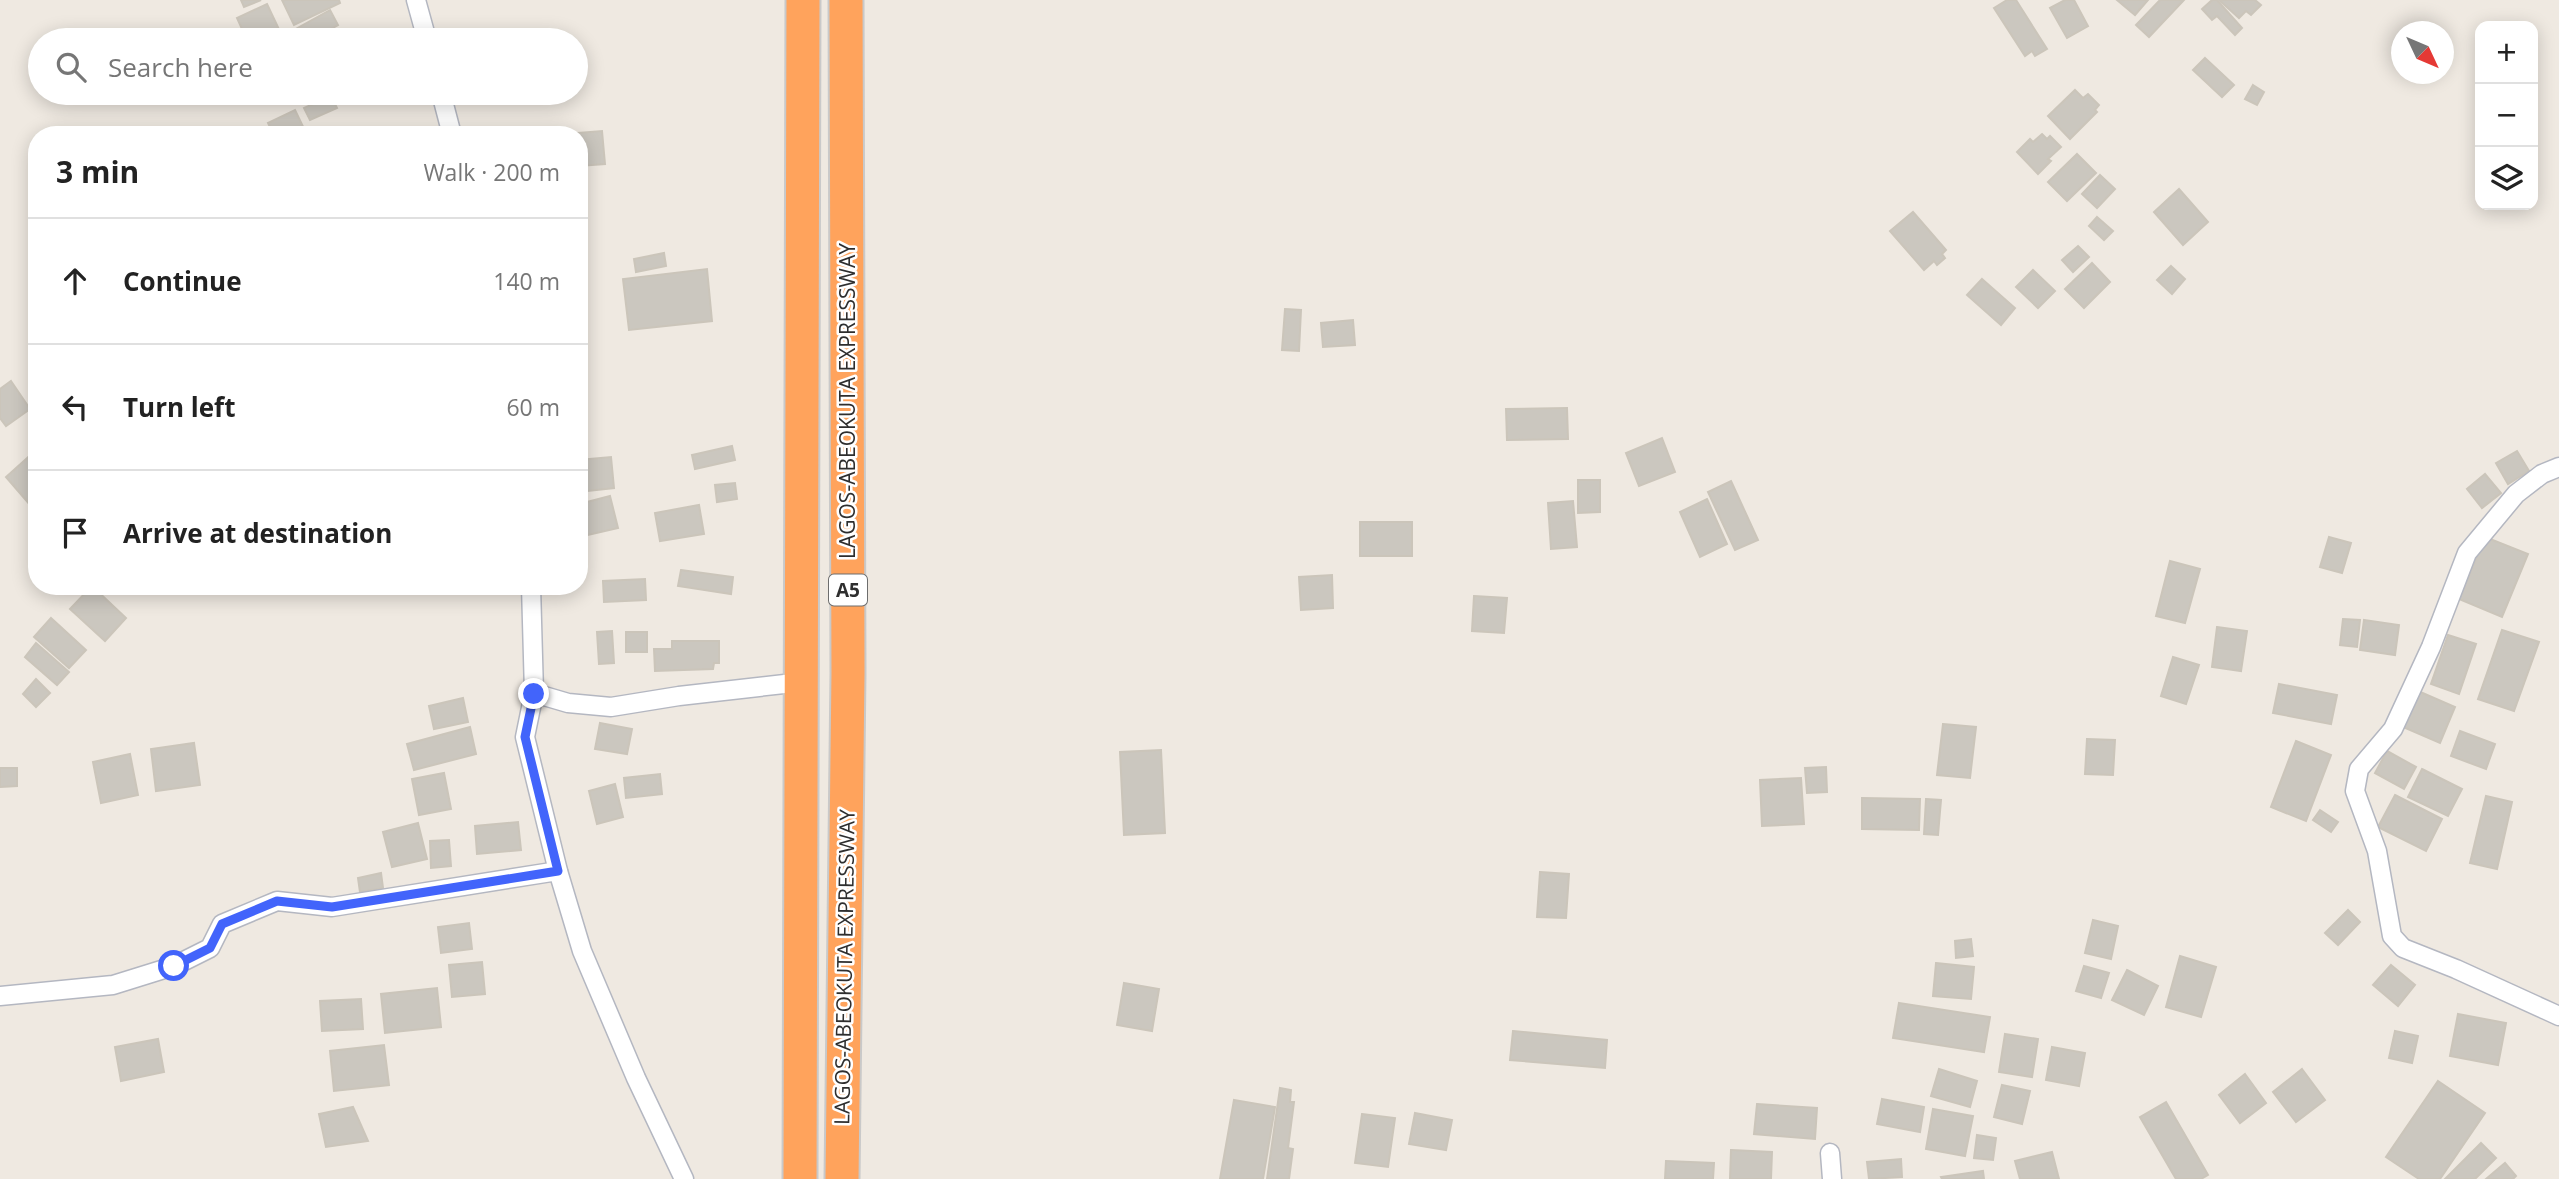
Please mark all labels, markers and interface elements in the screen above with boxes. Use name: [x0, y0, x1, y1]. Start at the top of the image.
north arrow: [2391, 21, 2454, 84]
map controls: [2475, 21, 2538, 210]
button: +: [2475, 21, 2538, 84]
search box: [28, 28, 588, 105]
icon: search: [52, 48, 90, 86]
text: Search here: [108, 49, 253, 85]
button: −: [2475, 84, 2538, 147]
button: layers: [2475, 147, 2538, 210]
text: 3 min: [56, 151, 139, 192]
text: Walk · 200 m: [423, 156, 560, 188]
street label: LAGOS-ABEOKUTA EXPRESSWAY: [833, 243, 861, 559]
icon: ahead: [56, 262, 94, 300]
text: Continue: [123, 263, 242, 299]
text: 140 m: [493, 265, 560, 297]
icon: left: [56, 388, 94, 426]
text: Turn left: [123, 389, 235, 425]
text: 60 m: [506, 391, 560, 423]
icon: arrive: [56, 514, 94, 552]
text: Arrive at destination: [123, 515, 392, 551]
road number: A5: [829, 575, 867, 606]
route end: [518, 678, 549, 709]
street label: LAGOS-ABEOKUTA EXPRESSWAY: [827, 809, 861, 1125]
route start: [158, 950, 189, 981]

